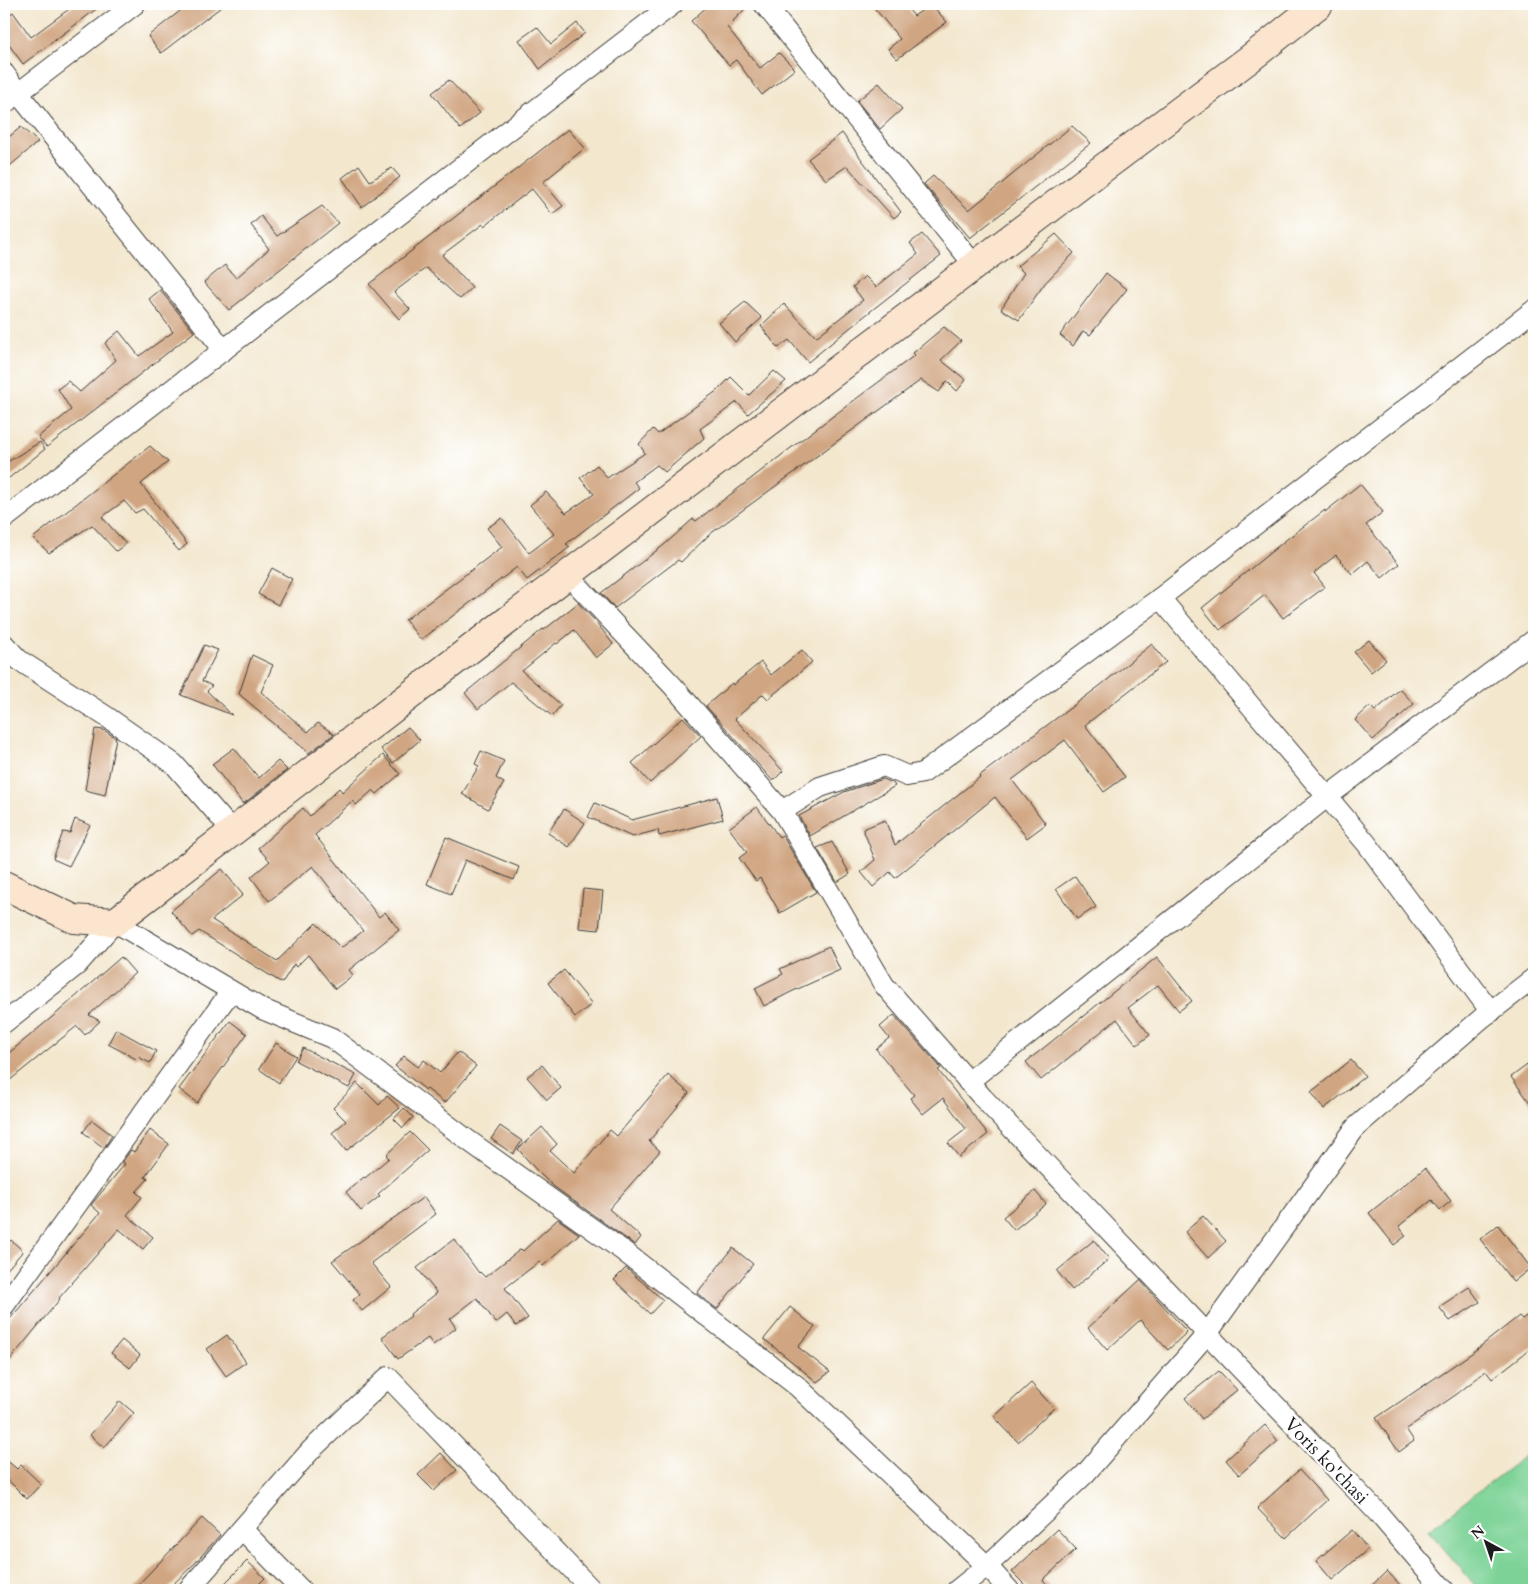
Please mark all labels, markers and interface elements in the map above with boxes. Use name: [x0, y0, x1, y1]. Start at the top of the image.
street label: Voris ko'chasi: [1278, 1411, 1374, 1510]
north arrow: [1460, 1516, 1510, 1566]
text: N: [1467, 1521, 1489, 1544]

